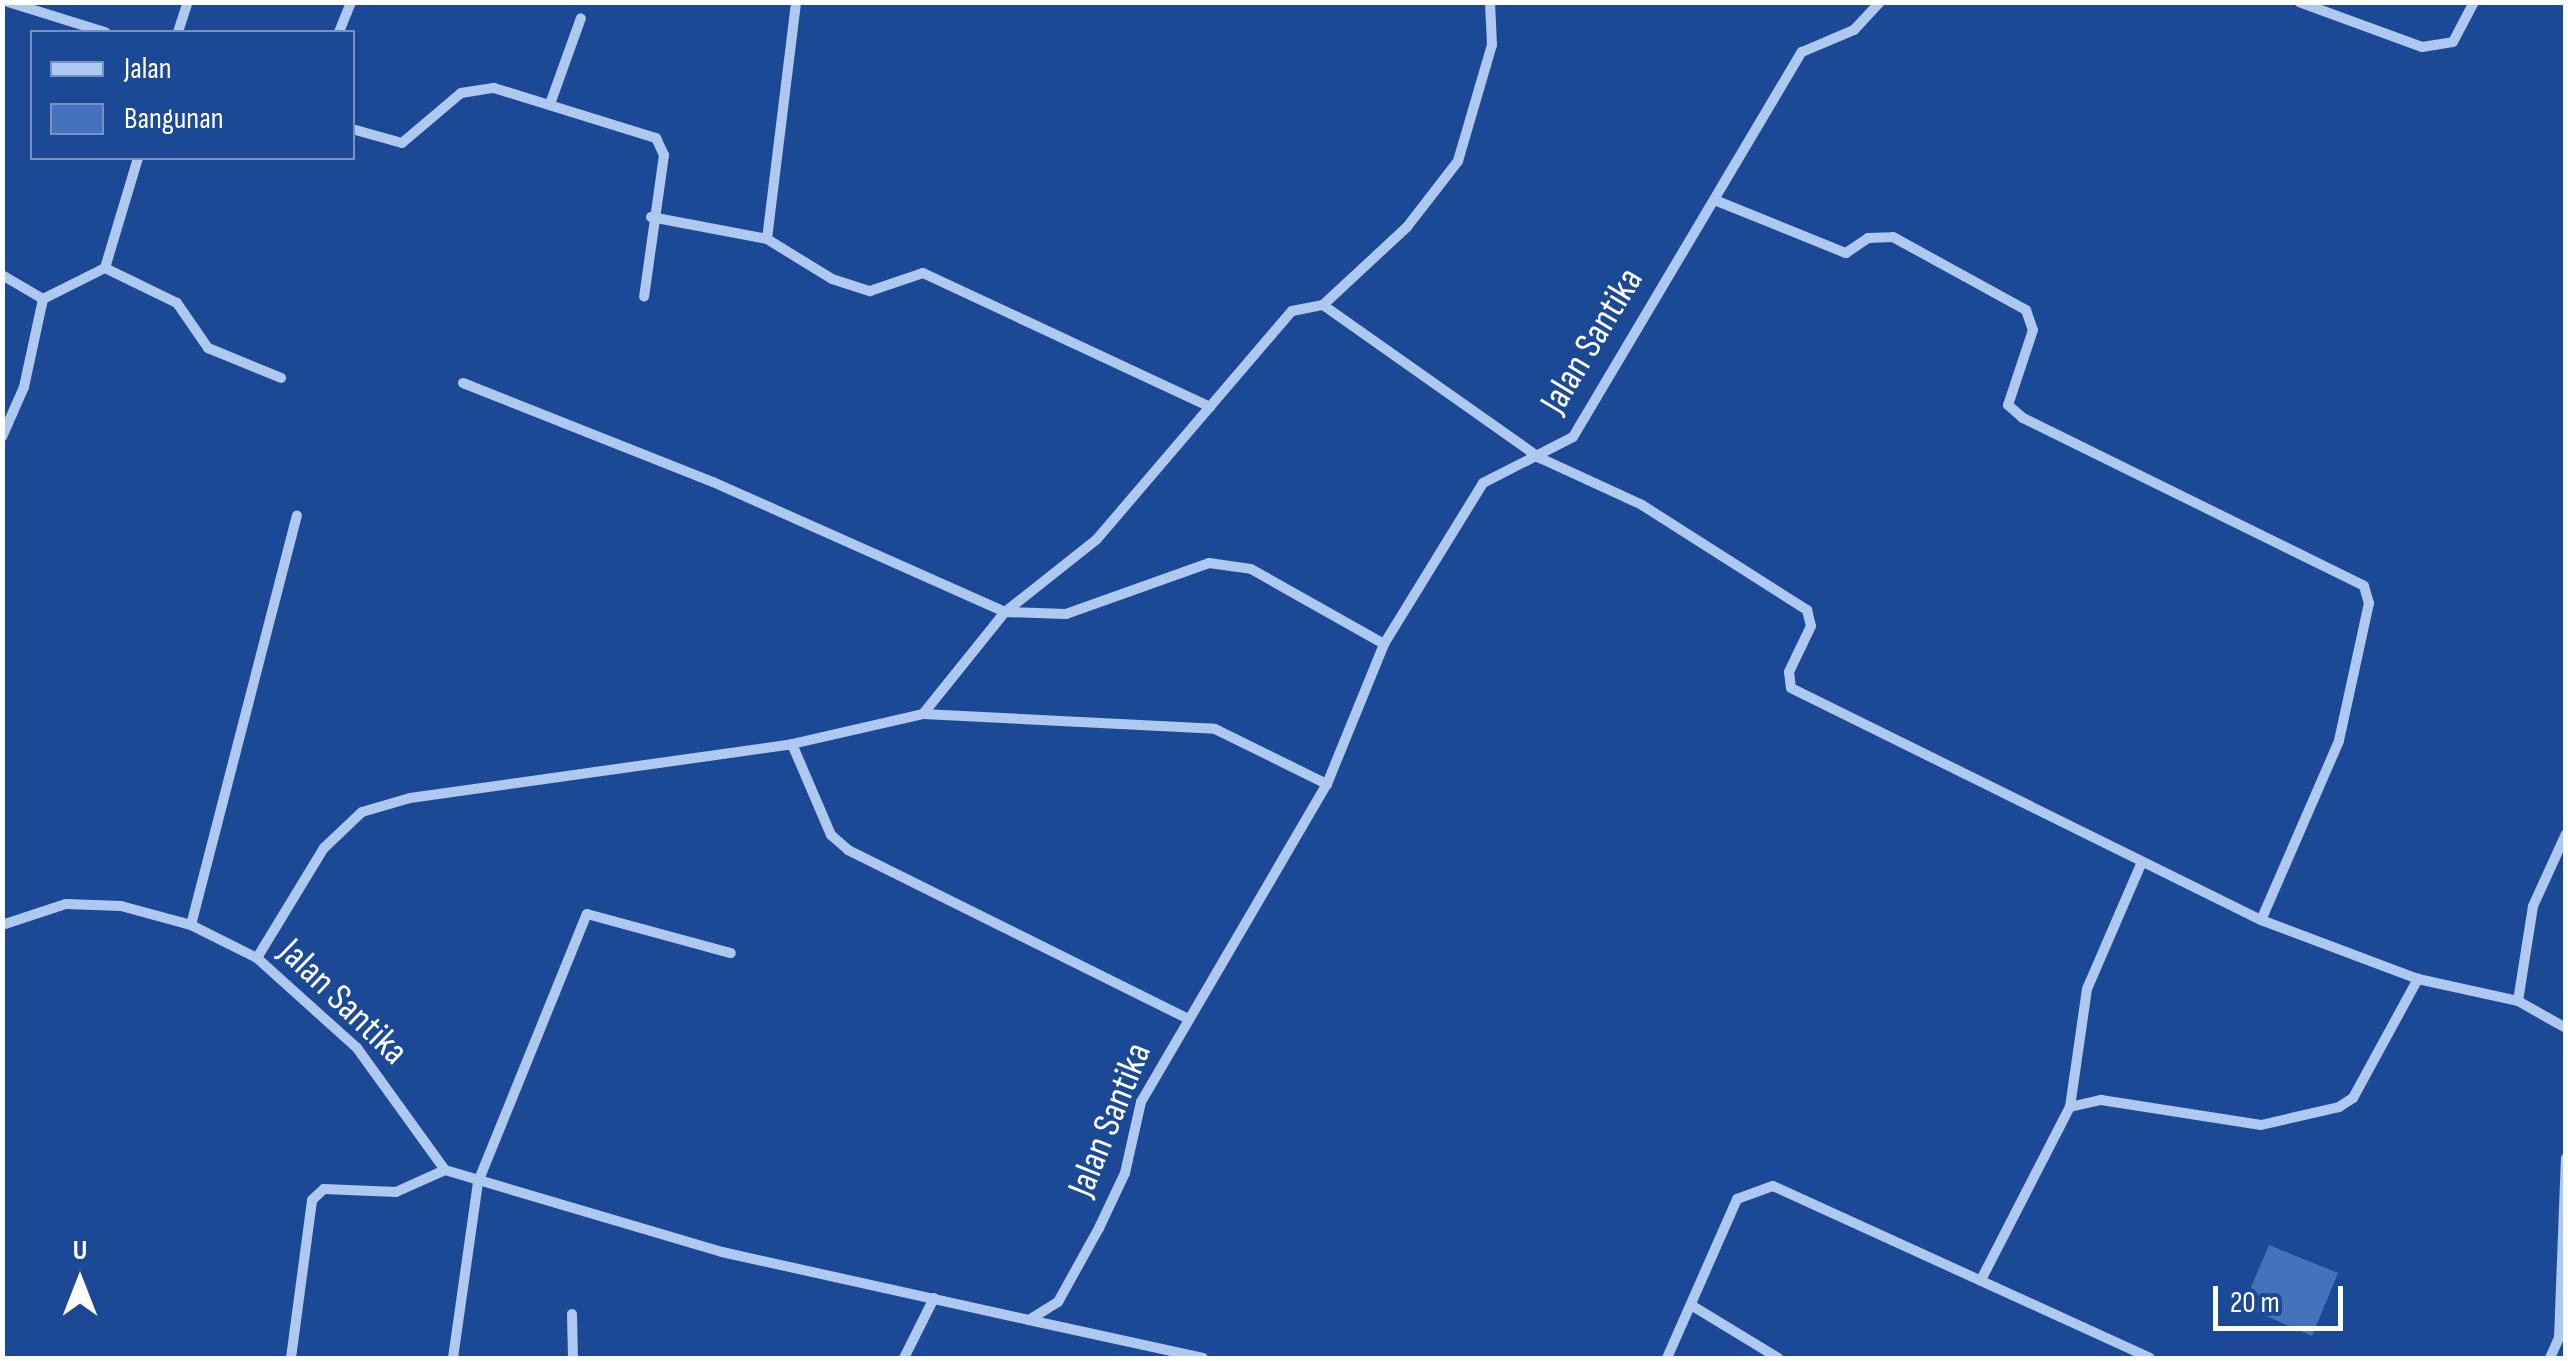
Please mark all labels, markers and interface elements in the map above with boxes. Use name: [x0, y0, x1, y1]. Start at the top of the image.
legend: [30, 30, 355, 160]
text: Jalan: [124, 51, 172, 87]
text: Bangunan: [124, 101, 224, 137]
street label: Jalan Santika: [1531, 260, 1653, 422]
street label: Jalan Santika: [269, 929, 417, 1075]
street label: Jalan Santika: [1059, 1037, 1161, 1203]
north arrow: [30, 1231, 130, 1331]
text: U: [73, 1234, 87, 1267]
scale bar: [2218, 1266, 2348, 1328]
text: 20 m: [2230, 1285, 2280, 1321]

